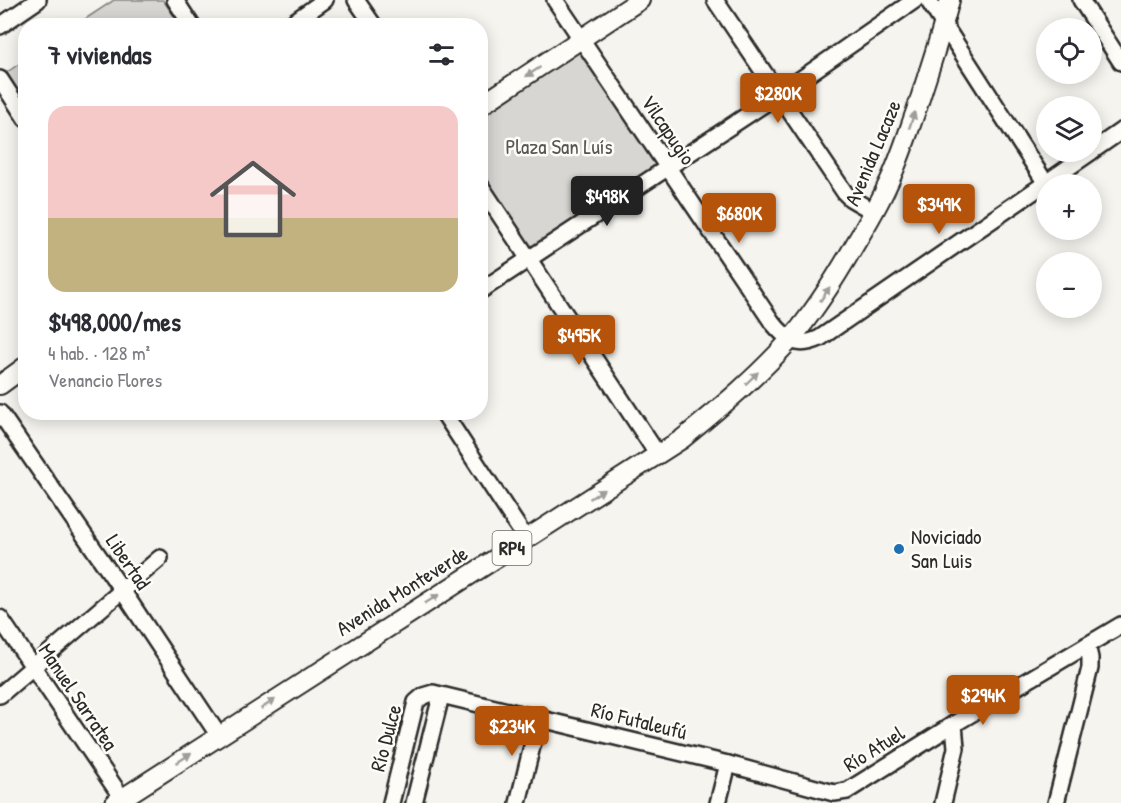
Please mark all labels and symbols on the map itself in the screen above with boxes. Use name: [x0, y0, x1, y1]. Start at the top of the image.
one-way arrow: [525, 66, 541, 77]
pin: $280K: [736, 73, 820, 124]
street label: Vilcapugio: [634, 89, 702, 170]
street label: Avenida Lacaze: [837, 95, 908, 210]
one-way arrow: [908, 111, 918, 129]
park label: Plaza San Luís: [505, 132, 613, 161]
pin: $498K: [565, 176, 649, 227]
pin: $349K: [897, 184, 981, 235]
pin: $680K: [697, 193, 781, 244]
one-way arrow: [819, 286, 831, 302]
pin: $495K: [537, 315, 621, 366]
one-way arrow: [745, 371, 759, 385]
one-way arrow: [588, 488, 604, 500]
place label: Noviciado San Luis: [911, 522, 981, 575]
street label: Libertad: [99, 528, 158, 595]
road number: RP4: [492, 531, 532, 565]
street label: Avenida Monteverde: [330, 539, 473, 643]
marker: Noviciado San Luis: [892, 542, 906, 556]
one-way arrow: [424, 593, 440, 604]
street label: Manuel Sarratea: [32, 637, 125, 756]
pin: $294K: [941, 675, 1025, 726]
street label: Río Futaleufú: [588, 695, 691, 747]
one-way arrow: [260, 699, 276, 710]
street label: Río Dulce: [363, 701, 408, 774]
pin: $234K: [470, 706, 554, 757]
street label: Río Atuel: [837, 718, 910, 779]
one-way arrow: [176, 753, 192, 764]

